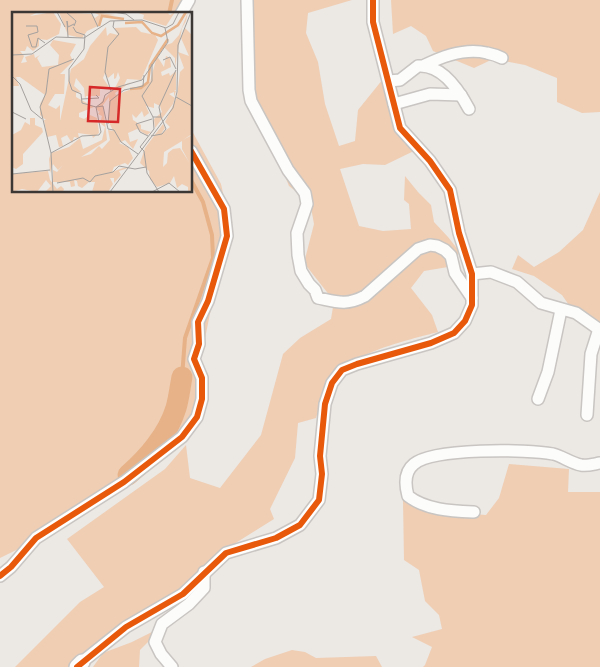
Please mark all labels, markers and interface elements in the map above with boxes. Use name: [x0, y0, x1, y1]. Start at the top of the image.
inset map: [12, 12, 192, 192]

